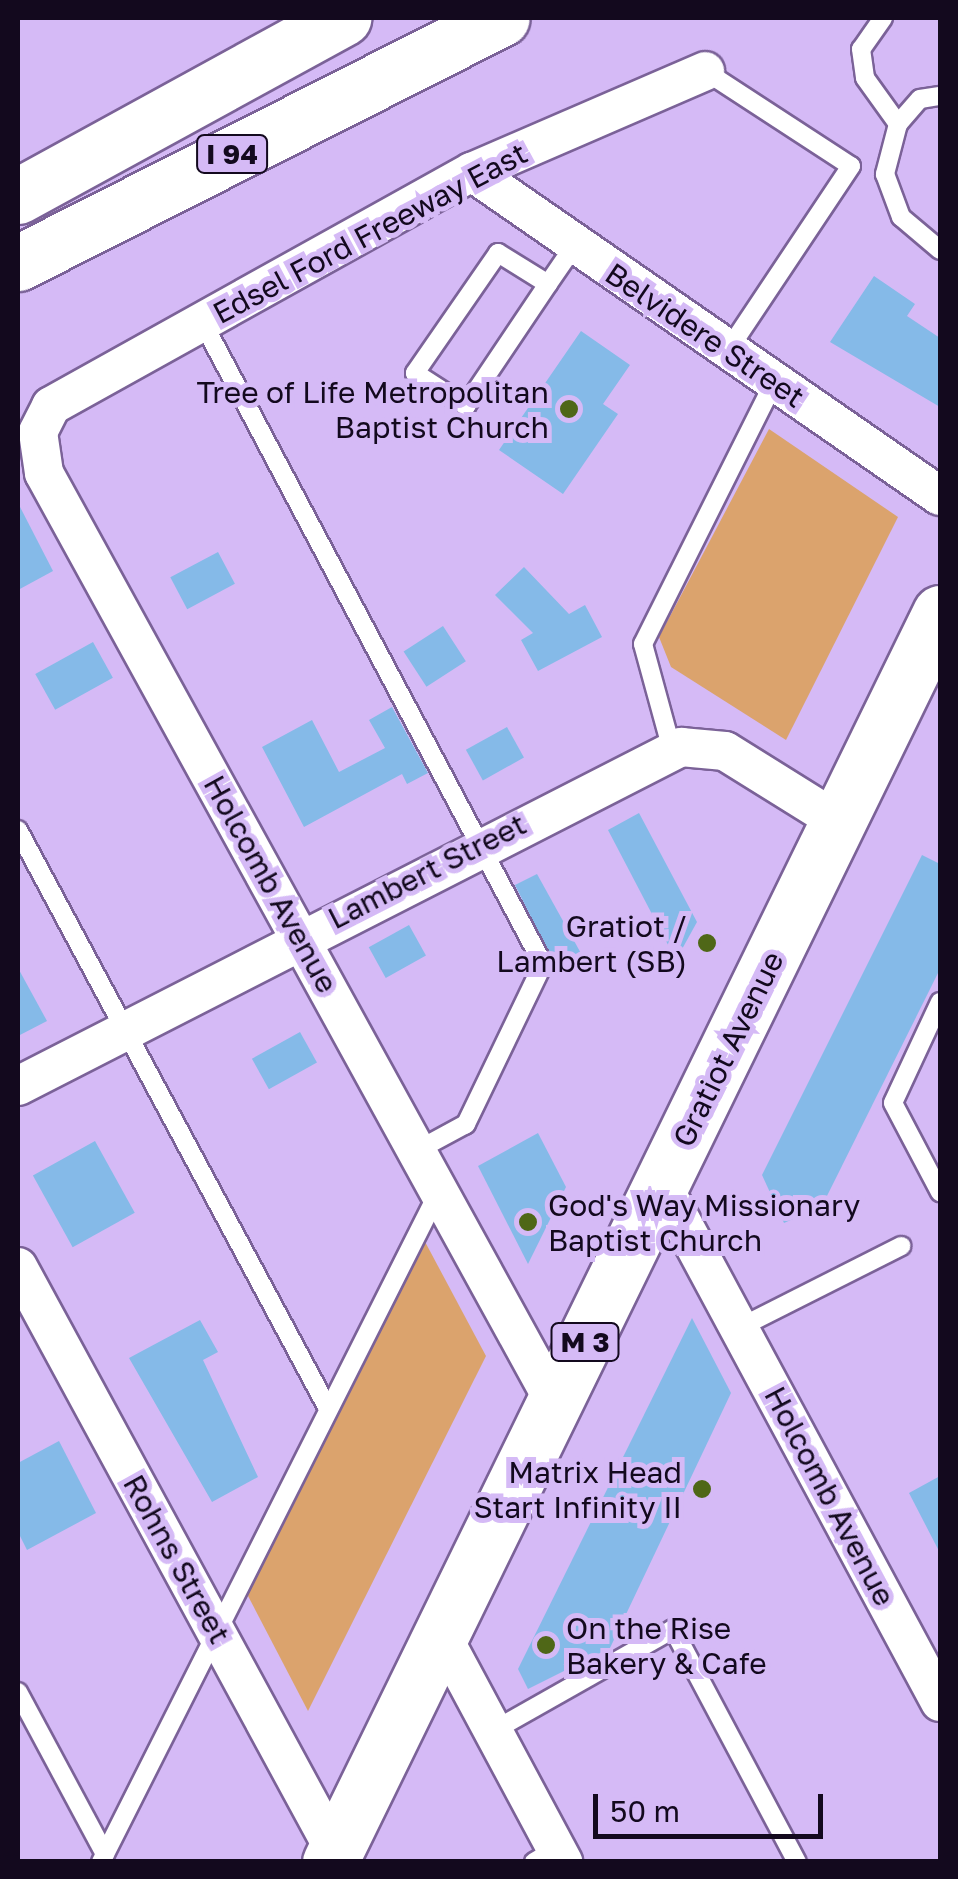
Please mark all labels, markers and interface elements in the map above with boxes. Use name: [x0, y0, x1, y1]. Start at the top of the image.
road number: I 94: [194, 131, 270, 177]
street label: Edsel Ford Freeway East: [207, 135, 533, 331]
street label: Belvidere Street: [599, 255, 811, 415]
place label: Tree of Life Metropolitan Baptist Church: [196, 374, 549, 444]
marker: Tree of Life Metropolitan Baptist Church: [558, 398, 580, 420]
street label: Holcomb Avenue: [196, 769, 346, 999]
street label: Lambert Street: [322, 806, 532, 936]
place label: Gratiot / Lambert (SB): [496, 908, 687, 978]
marker: Gratiot / Lambert (SB): [696, 932, 718, 954]
street label: Gratiot Avenue: [665, 946, 791, 1152]
place label: God's Way Missionary Baptist Church: [548, 1187, 860, 1258]
marker: God's Way Missionary Baptist Church: [517, 1211, 539, 1233]
road number: M 3: [550, 1319, 620, 1365]
street label: Holcomb Avenue: [757, 1380, 903, 1612]
place label: Matrix Head Start Infinity II: [474, 1454, 682, 1524]
street label: Rohns Street: [116, 1468, 238, 1650]
marker: Matrix Head Start Infinity II: [691, 1478, 713, 1500]
place label: On the Rise Bakery & Cafe: [566, 1610, 767, 1680]
marker: On the Rise Bakery & Cafe: [535, 1634, 557, 1656]
scale bar: [598, 1774, 828, 1836]
text: 50 m: [610, 1793, 680, 1829]

